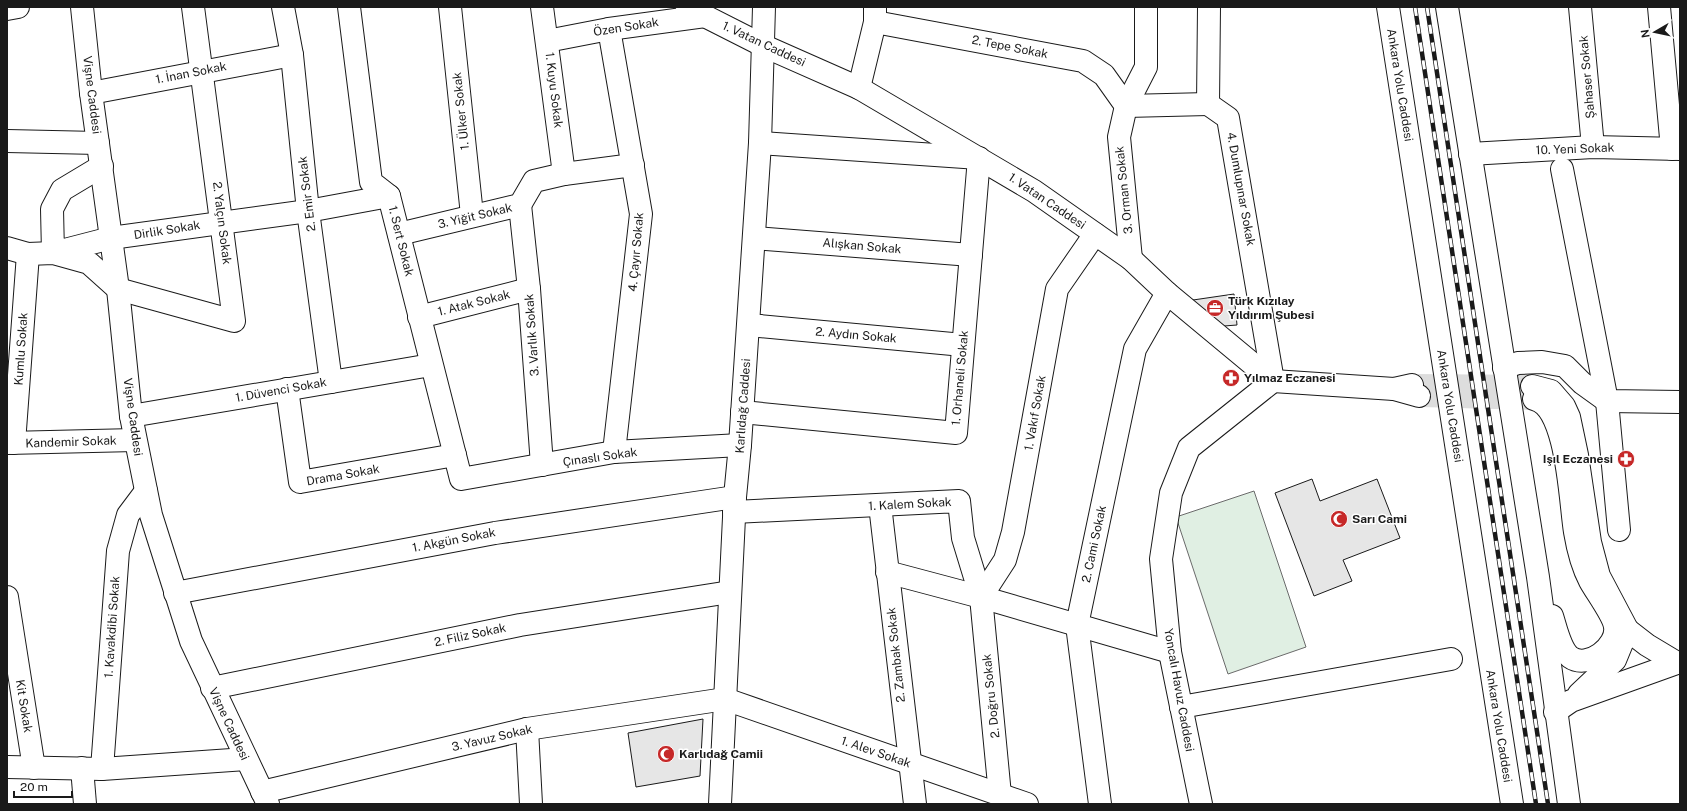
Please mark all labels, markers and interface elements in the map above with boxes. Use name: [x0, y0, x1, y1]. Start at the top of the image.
north arrow: [1635, 12, 1675, 52]
street label: Özen Sokak: [592, 15, 660, 39]
street label: 1. Vatan Caddesi: [720, 19, 808, 69]
street label: Ankara Yolu Caddesi: [1384, 27, 1416, 143]
text: N: [1639, 28, 1652, 39]
street label: 2. Tepe Sokak: [971, 33, 1050, 61]
street label: Şahaser Sokak: [1576, 35, 1598, 119]
street label: 1. Kuyu Sokak: [542, 51, 566, 129]
street label: Vişne Caddesi: [80, 55, 104, 135]
street label: 1. İnan Sokak: [154, 59, 228, 87]
street label: 1. Ülker Sokak: [450, 71, 472, 151]
street label: 4. Dumlupınar Sokak: [1224, 131, 1258, 247]
street label: 10. Yeni Sokak: [1535, 141, 1615, 157]
street label: 3. Orman Sokak: [1112, 145, 1136, 235]
street label: 2. Emir Sokak: [295, 155, 319, 232]
street label: 1. Vatan Caddesi: [1006, 170, 1088, 232]
street label: 2. Yalçın Sokak: [210, 181, 234, 265]
street label: 3. Yiğit Sokak: [436, 201, 514, 231]
street label: 1. Sert Sokak: [385, 204, 417, 278]
street label: 4. Çayır Sokak: [626, 212, 646, 292]
street label: Dirlik Sokak: [133, 218, 201, 242]
street label: Alışkan Sokak: [822, 236, 902, 256]
street label: 1. Atak Sokak: [436, 287, 512, 319]
street label: 3. Varlık Sokak: [522, 293, 542, 377]
place label: Türk Kızılay Yıldırım Şubesi: [1228, 294, 1314, 322]
office icon: Türk Kızılay Yıldırım Şubesi: [1205, 298, 1225, 318]
street label: Kumlu Sokak: [11, 312, 31, 386]
street label: 2. Aydın Sokak: [815, 324, 898, 346]
street label: 1. Orhaneli Sokak: [949, 330, 971, 426]
street label: Ankara Yolu Caddesi: [1434, 348, 1466, 464]
street label: Karlıdağ Caddesi: [733, 358, 753, 454]
pharmacy icon: Yılmaz Eczanesi: [1221, 368, 1241, 388]
place label: Yılmaz Eczanesi: [1244, 371, 1336, 385]
street label: 1. Vakıf Sokak: [1021, 374, 1049, 452]
street label: 1. Düvenci Sokak: [234, 375, 328, 405]
street label: Vişne Caddesi: [121, 377, 145, 457]
street label: Kandemir Sokak: [25, 433, 117, 451]
street label: Çınaslı Sokak: [562, 445, 638, 469]
pharmacy icon: Işıl Eczanesi: [1616, 449, 1636, 469]
place label: Işıl Eczanesi: [1543, 452, 1613, 466]
street label: Drama Sokak: [305, 462, 381, 488]
street label: 1. Kalem Sokak: [868, 495, 952, 513]
street label: 2. Cami Sokak: [1079, 504, 1109, 584]
mosque icon: Sarı Cami: [1329, 509, 1349, 529]
place label: Sarı Cami: [1352, 512, 1407, 526]
street label: 1. Akgün Sokak: [411, 525, 497, 555]
street label: 1. Kavakdibi Sokak: [101, 575, 123, 678]
street label: 2. Zambak Sokak: [884, 606, 908, 703]
street label: 2. Filiz Sokak: [433, 621, 507, 649]
street label: Yoncalı Havuz Caddesi: [1161, 627, 1197, 753]
street label: 2. Doğru Sokak: [980, 653, 1002, 739]
street label: Ankara Yolu Caddesi: [1483, 668, 1515, 784]
street label: Kit Sokak: [13, 678, 35, 734]
street label: Vişne Caddesi: [206, 685, 252, 763]
street label: 3. Yavuz Sokak: [450, 722, 534, 754]
street label: 1. Alev Sokak: [839, 734, 913, 771]
mosque icon: Karlıdağ Camii: [656, 744, 676, 764]
place label: Karlıdağ Camii: [679, 747, 763, 761]
scale bar: [14, 773, 72, 799]
text: 20 m: [20, 780, 48, 794]

